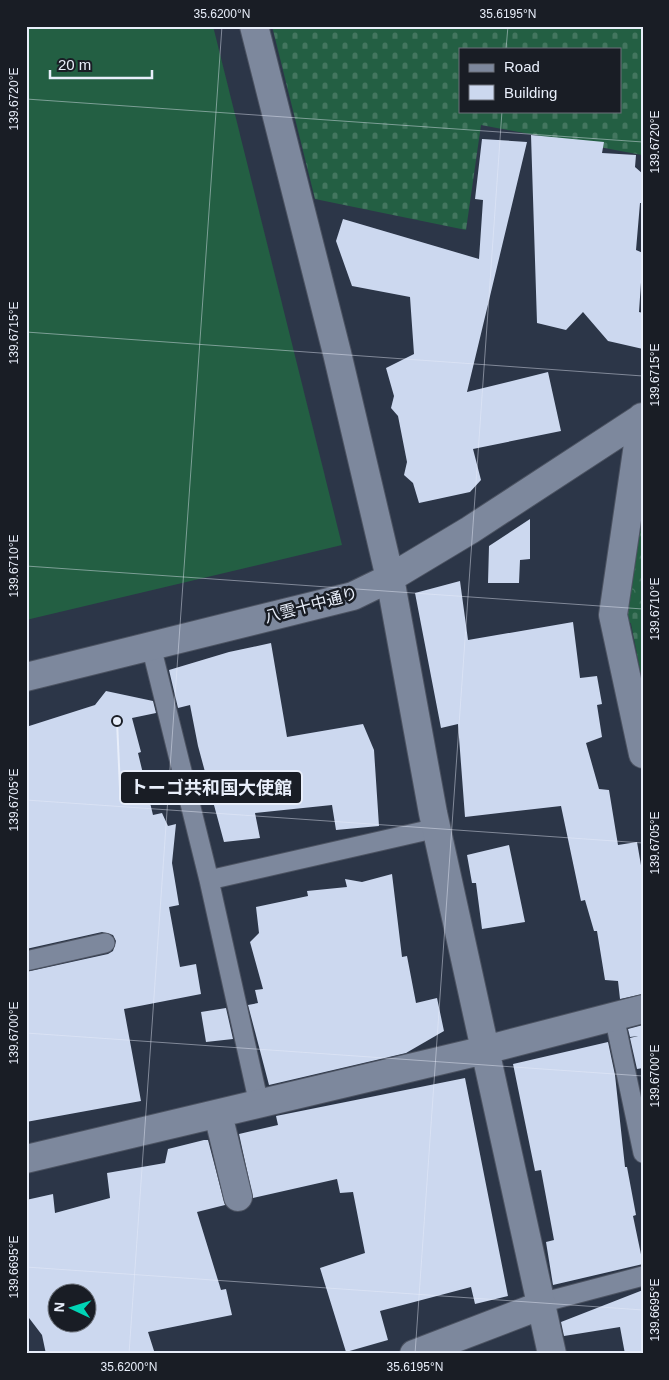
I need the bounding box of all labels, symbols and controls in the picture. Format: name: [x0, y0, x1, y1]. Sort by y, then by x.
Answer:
text: 35.6200°N: [194, 7, 250, 21]
text: 35.6195°N: [480, 7, 536, 21]
scale bar: [50, 48, 152, 80]
legend: [459, 48, 622, 112]
text: 20 m: [58, 56, 91, 73]
text: Road: [504, 58, 540, 75]
text: 139.6720°E: [7, 68, 21, 130]
text: Building: [504, 84, 557, 101]
text: 139.6720°E: [648, 111, 662, 173]
text: 139.6715°E: [7, 302, 21, 364]
text: 139.6715°E: [648, 344, 662, 406]
text: 139.6710°E: [7, 535, 21, 597]
text: 139.6710°E: [648, 578, 662, 640]
street label: 八雲十中通り: [262, 584, 360, 626]
text: 139.6705°E: [7, 769, 21, 831]
callout: トーゴ共和国大使館: [120, 771, 302, 804]
text: トーゴ共和国大使館: [130, 778, 292, 798]
text: 139.6705°E: [648, 812, 662, 874]
text: 139.6700°E: [7, 1002, 21, 1064]
text: 139.6700°E: [648, 1045, 662, 1107]
text: 139.6695°E: [7, 1236, 21, 1298]
text: 139.6695°E: [648, 1279, 662, 1341]
north arrow: [48, 1282, 98, 1332]
text: N: [51, 1301, 67, 1313]
text: 35.6200°N: [101, 1360, 157, 1374]
text: 35.6195°N: [387, 1360, 443, 1374]

